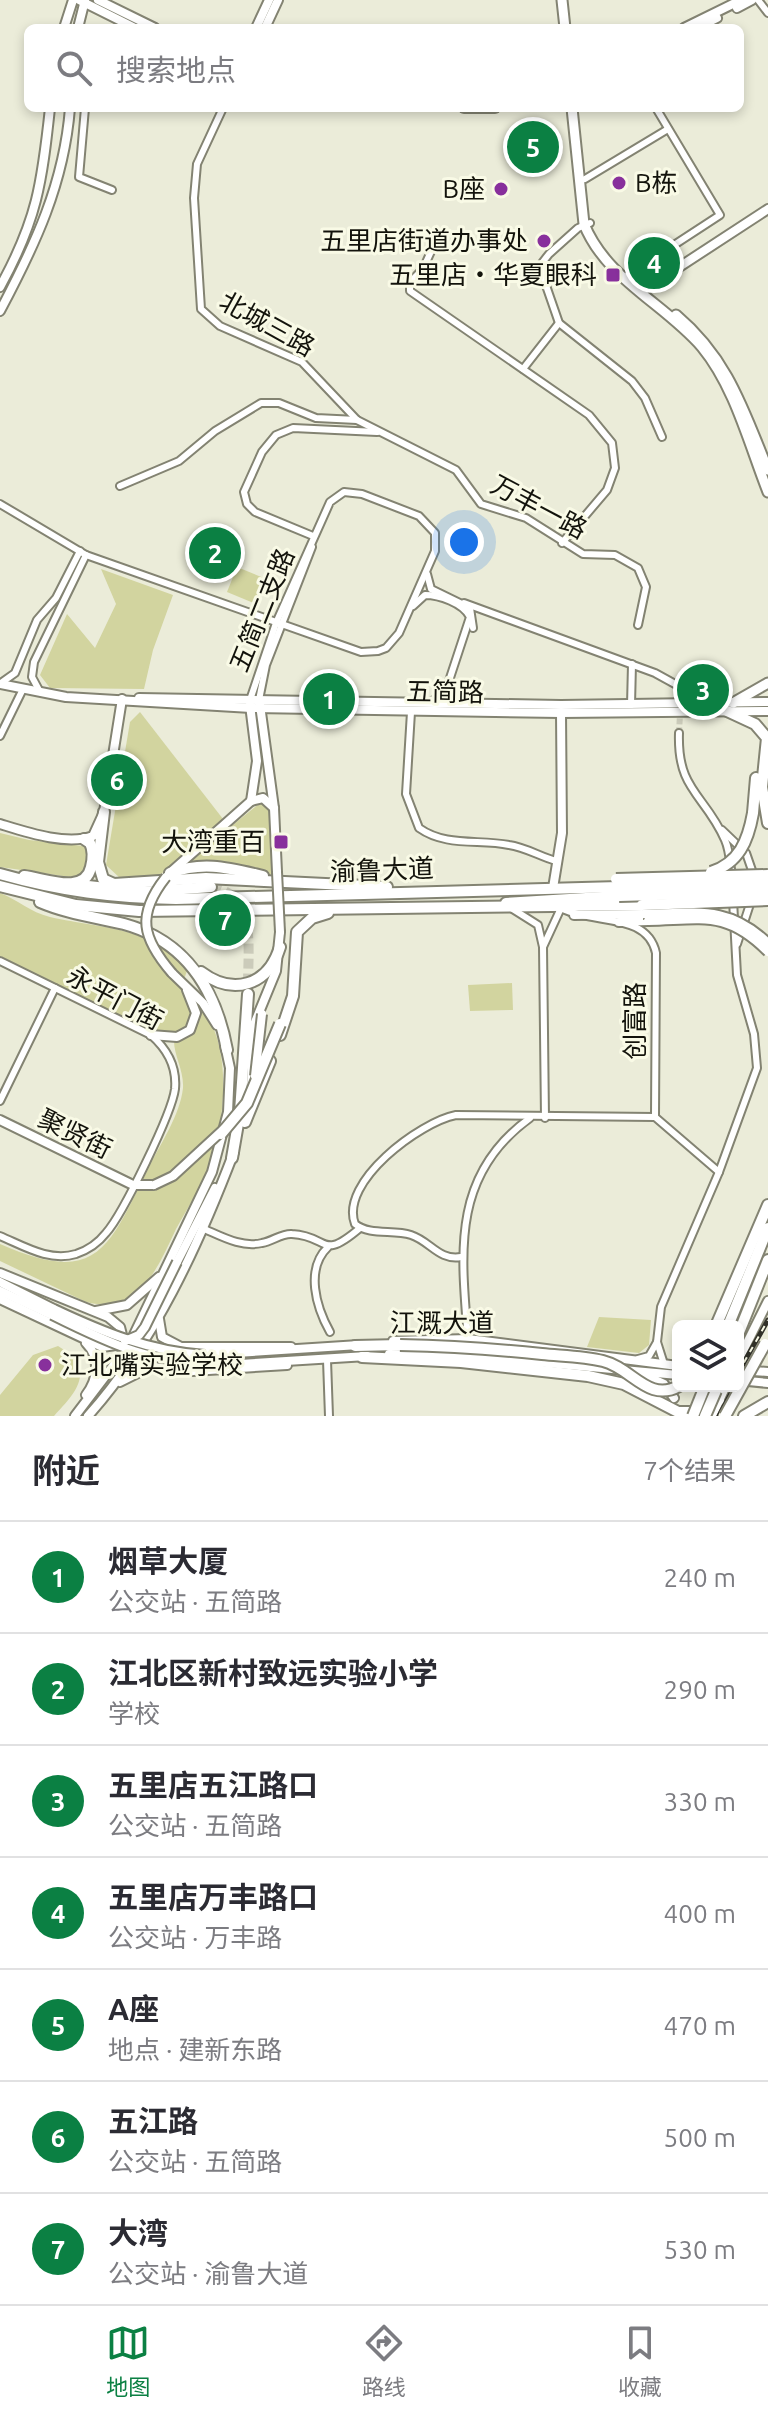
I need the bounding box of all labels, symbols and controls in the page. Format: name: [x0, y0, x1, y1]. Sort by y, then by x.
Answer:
search box: [24, 24, 744, 112]
icon: search: [52, 46, 96, 90]
text: 搜索地点: [116, 53, 236, 87]
pin: 5: [507, 117, 559, 177]
place label: B栋: [635, 168, 678, 197]
place label: B座: [442, 174, 485, 203]
marker: B栋: [610, 174, 628, 192]
marker: B座: [492, 180, 510, 198]
place label: 五里店街道办事处: [320, 226, 528, 255]
marker: 五里店街道办事处: [535, 232, 553, 250]
pin: 4: [628, 233, 680, 293]
place label: 五里店‧华夏眼科: [389, 260, 597, 289]
marker: 五里店‧华夏眼科: [604, 266, 622, 284]
street label: 北城三路: [215, 286, 320, 361]
street label: 万丰一路: [487, 469, 592, 544]
your location: [444, 522, 484, 562]
pin: 2: [189, 523, 241, 583]
street label: 五简二支路: [224, 544, 299, 676]
pin: 3: [677, 660, 729, 720]
pin: 1: [303, 669, 355, 729]
street label: 五简路: [406, 676, 484, 707]
pin: 6: [91, 750, 143, 810]
place label: 大湾重百: [161, 827, 265, 856]
marker: 大湾重百: [272, 833, 290, 851]
street label: 渝鲁大道: [330, 853, 434, 886]
pin: 7: [199, 890, 251, 950]
street label: 永平门街: [63, 960, 168, 1035]
street label: 创富路: [620, 982, 649, 1060]
street label: 聚贤街: [34, 1103, 117, 1164]
street label: 江溉大道: [390, 1308, 494, 1337]
map controls: [672, 1320, 744, 1392]
button: layers: [672, 1320, 744, 1392]
place label: 江北嘴实验学校: [61, 1350, 243, 1379]
marker: 江北嘴实验学校: [36, 1356, 54, 1374]
text: 附近: [32, 1451, 100, 1489]
text: 7个结果: [643, 1456, 736, 1485]
text: 烟草大厦: [108, 1544, 228, 1578]
text: 1: [51, 1563, 65, 1592]
text: 240 m: [664, 1563, 736, 1592]
text: 公交站 · 五简路: [108, 1587, 282, 1616]
text: 江北区新村致远实验小学: [108, 1656, 438, 1690]
text: 2: [51, 1675, 65, 1704]
text: 290 m: [664, 1675, 736, 1704]
text: 学校: [108, 1699, 160, 1728]
text: 五里店五江路口: [108, 1768, 318, 1802]
text: 3: [51, 1787, 65, 1816]
text: 330 m: [664, 1787, 736, 1816]
text: 公交站 · 五简路: [108, 1811, 282, 1840]
text: 五里店万丰路口: [108, 1880, 318, 1914]
text: 4: [51, 1899, 65, 1928]
text: 400 m: [664, 1899, 736, 1928]
text: 公交站 · 万丰路: [108, 1923, 282, 1952]
text: A座: [108, 1992, 159, 2026]
text: 5: [51, 2011, 65, 2040]
text: 470 m: [664, 2011, 736, 2040]
text: 地点 · 建新东路: [108, 2035, 282, 2064]
text: 五江路: [108, 2104, 198, 2138]
text: 6: [51, 2123, 65, 2152]
text: 500 m: [664, 2123, 736, 2152]
text: 公交站 · 五简路: [108, 2147, 282, 2176]
text: 大湾: [108, 2216, 168, 2250]
text: 7: [51, 2235, 65, 2264]
text: 530 m: [664, 2235, 736, 2264]
text: 公交站 · 渝鲁大道: [108, 2259, 308, 2288]
tab: 地图: [106, 2321, 150, 2401]
tab: 路线: [362, 2321, 406, 2401]
tab: 收藏: [618, 2321, 662, 2401]

